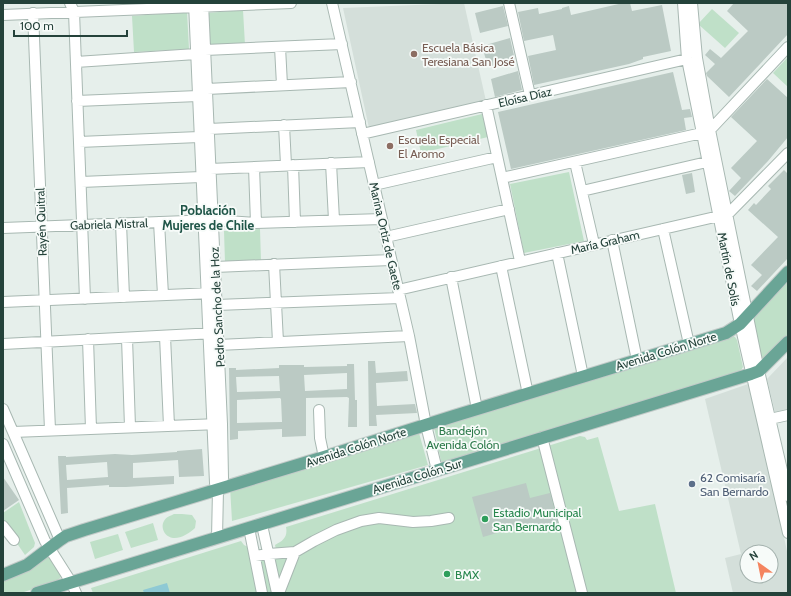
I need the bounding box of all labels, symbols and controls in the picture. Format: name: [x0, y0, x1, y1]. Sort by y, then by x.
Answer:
scale bar: [14, 12, 127, 38]
text: 100 m: [20, 18, 54, 33]
place label: Escuela Básica Teresiana San José: [422, 40, 515, 69]
marker: Escuela Básica Teresiana San José: [409, 49, 419, 59]
street label: Eloísa Díaz: [497, 83, 554, 110]
place label: Escuela Especial El Aromo: [398, 132, 480, 161]
marker: Escuela Especial El Aromo: [385, 141, 395, 151]
street label: Marina Ortiz de Gaete: [366, 181, 406, 291]
street label: Rayén Quitral: [32, 187, 50, 257]
district label: Población Mujeres de Chile: [162, 202, 254, 233]
street label: Gabriela Mistral: [70, 215, 148, 233]
street label: María Graham: [569, 227, 641, 257]
street label: Martín de Solís: [715, 231, 743, 307]
street label: Pedro Sancho de la Hoz: [206, 246, 228, 368]
street label: Avenida Colón Norte: [614, 329, 718, 373]
park label: Bandejón Avenida Colón: [426, 423, 500, 452]
street label: Avenida Colón Norte: [304, 424, 408, 470]
street label: Avenida Colón Sur: [370, 455, 464, 497]
place label: 62 Comisaría San Bernardo: [700, 470, 769, 499]
marker: 62 Comisaría San Bernardo: [687, 479, 697, 489]
place label: Estadio Municipal San Bernardo: [493, 505, 581, 534]
marker: Estadio Municipal San Bernardo: [480, 514, 490, 524]
north arrow: [739, 544, 779, 584]
text: N: [746, 548, 761, 564]
place label: BMX: [455, 567, 480, 582]
marker: BMX: [442, 569, 452, 579]

